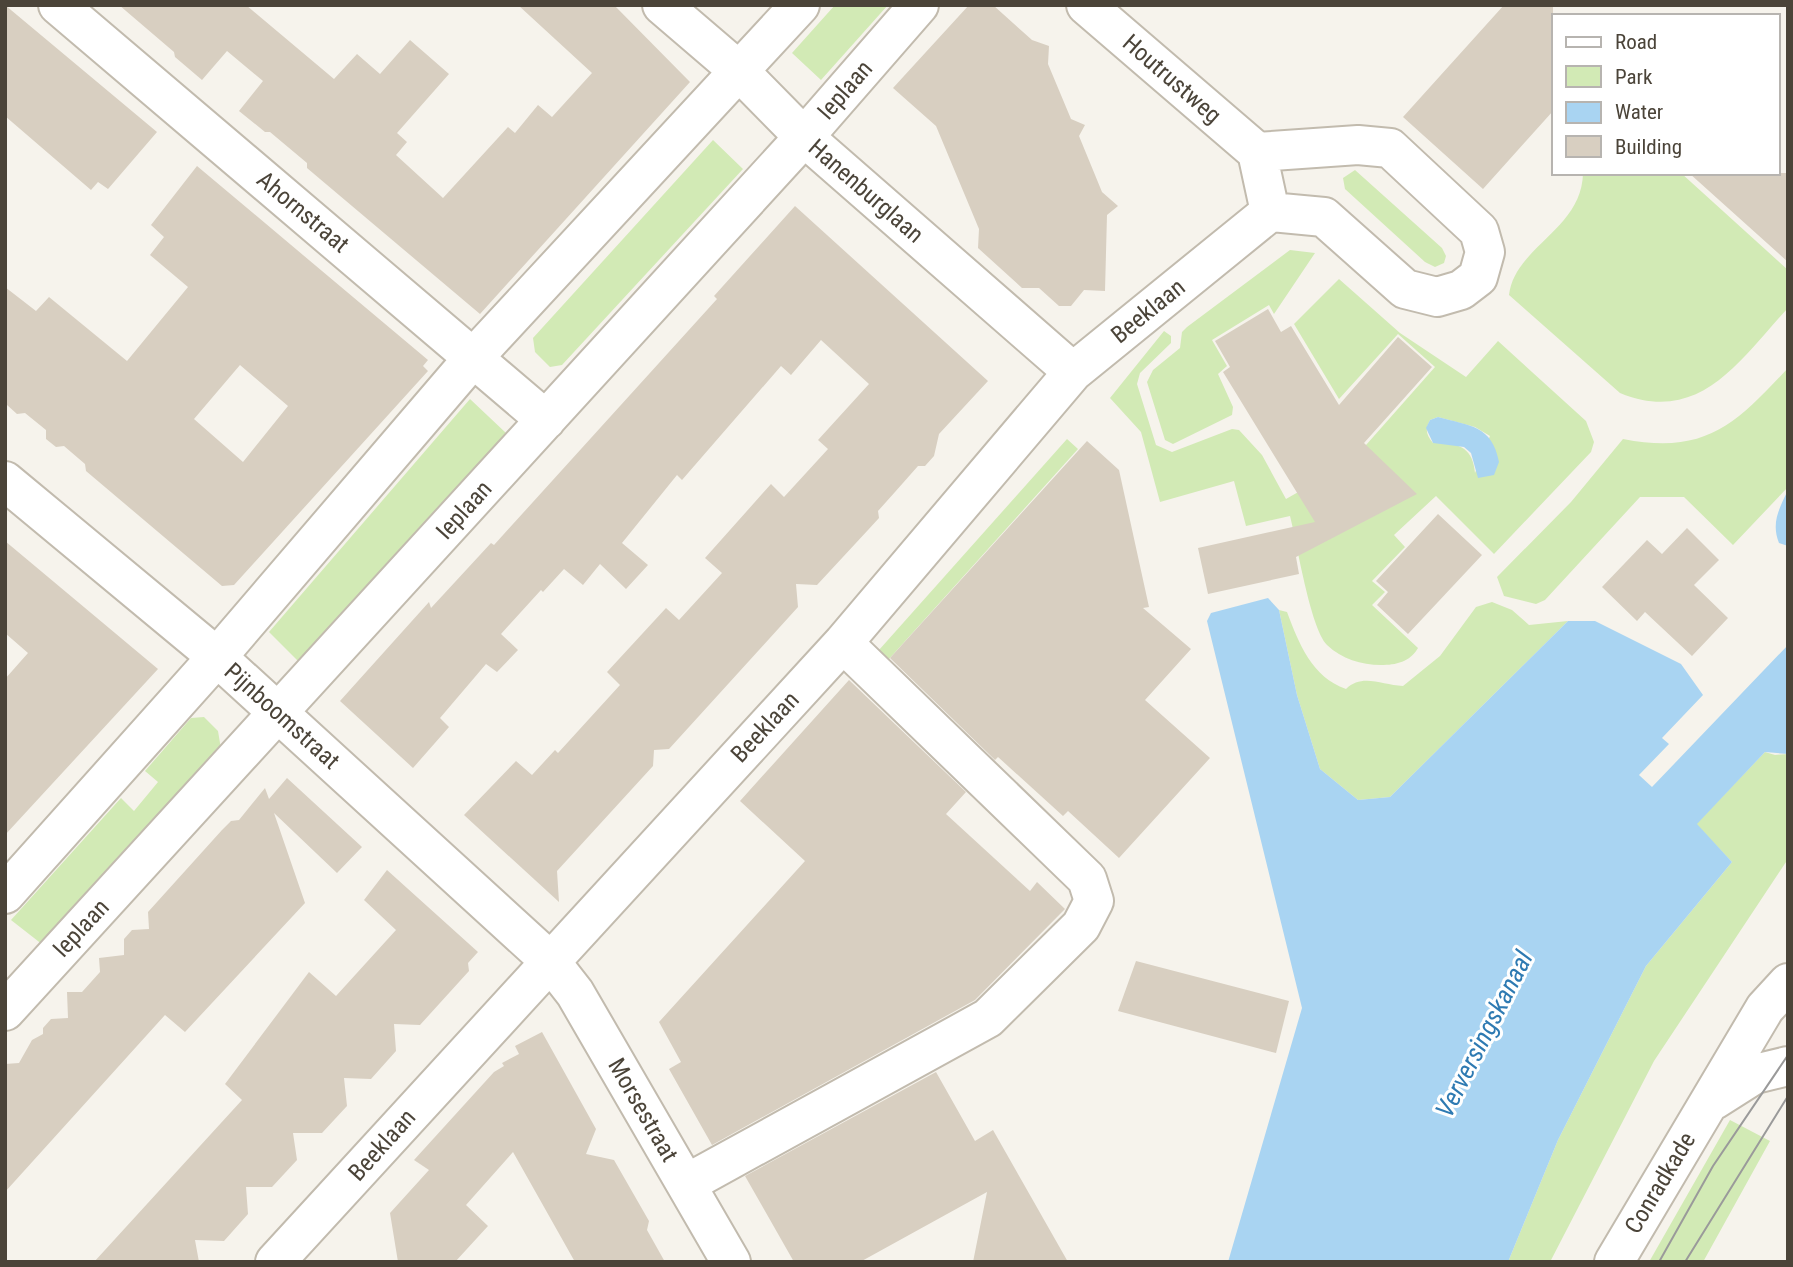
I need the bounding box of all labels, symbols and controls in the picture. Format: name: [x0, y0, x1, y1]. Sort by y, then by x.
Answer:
legend: [1552, 14, 1779, 175]
street label: Houtrustweg: [1117, 29, 1227, 129]
text: Road: [1615, 30, 1657, 54]
street label: Ieplaan: [812, 55, 878, 125]
text: Park: [1615, 65, 1653, 89]
text: Water: [1615, 100, 1663, 124]
street label: Hanenburglaan: [803, 133, 929, 249]
text: Building: [1615, 135, 1682, 159]
street label: Ahornstraat: [251, 165, 355, 259]
street label: Beeklaan: [1106, 273, 1190, 349]
street label: Ieplaan: [430, 475, 498, 545]
street label: Pijnboomstraat: [219, 657, 345, 775]
street label: Beeklaan: [725, 686, 805, 768]
street label: Ieplaan: [47, 893, 115, 963]
water label: Verversingskanaal: [1429, 945, 1539, 1122]
street label: Morsestraat: [602, 1053, 684, 1167]
street label: Beeklaan: [343, 1103, 421, 1187]
street label: Conradkade: [1619, 1127, 1701, 1239]

